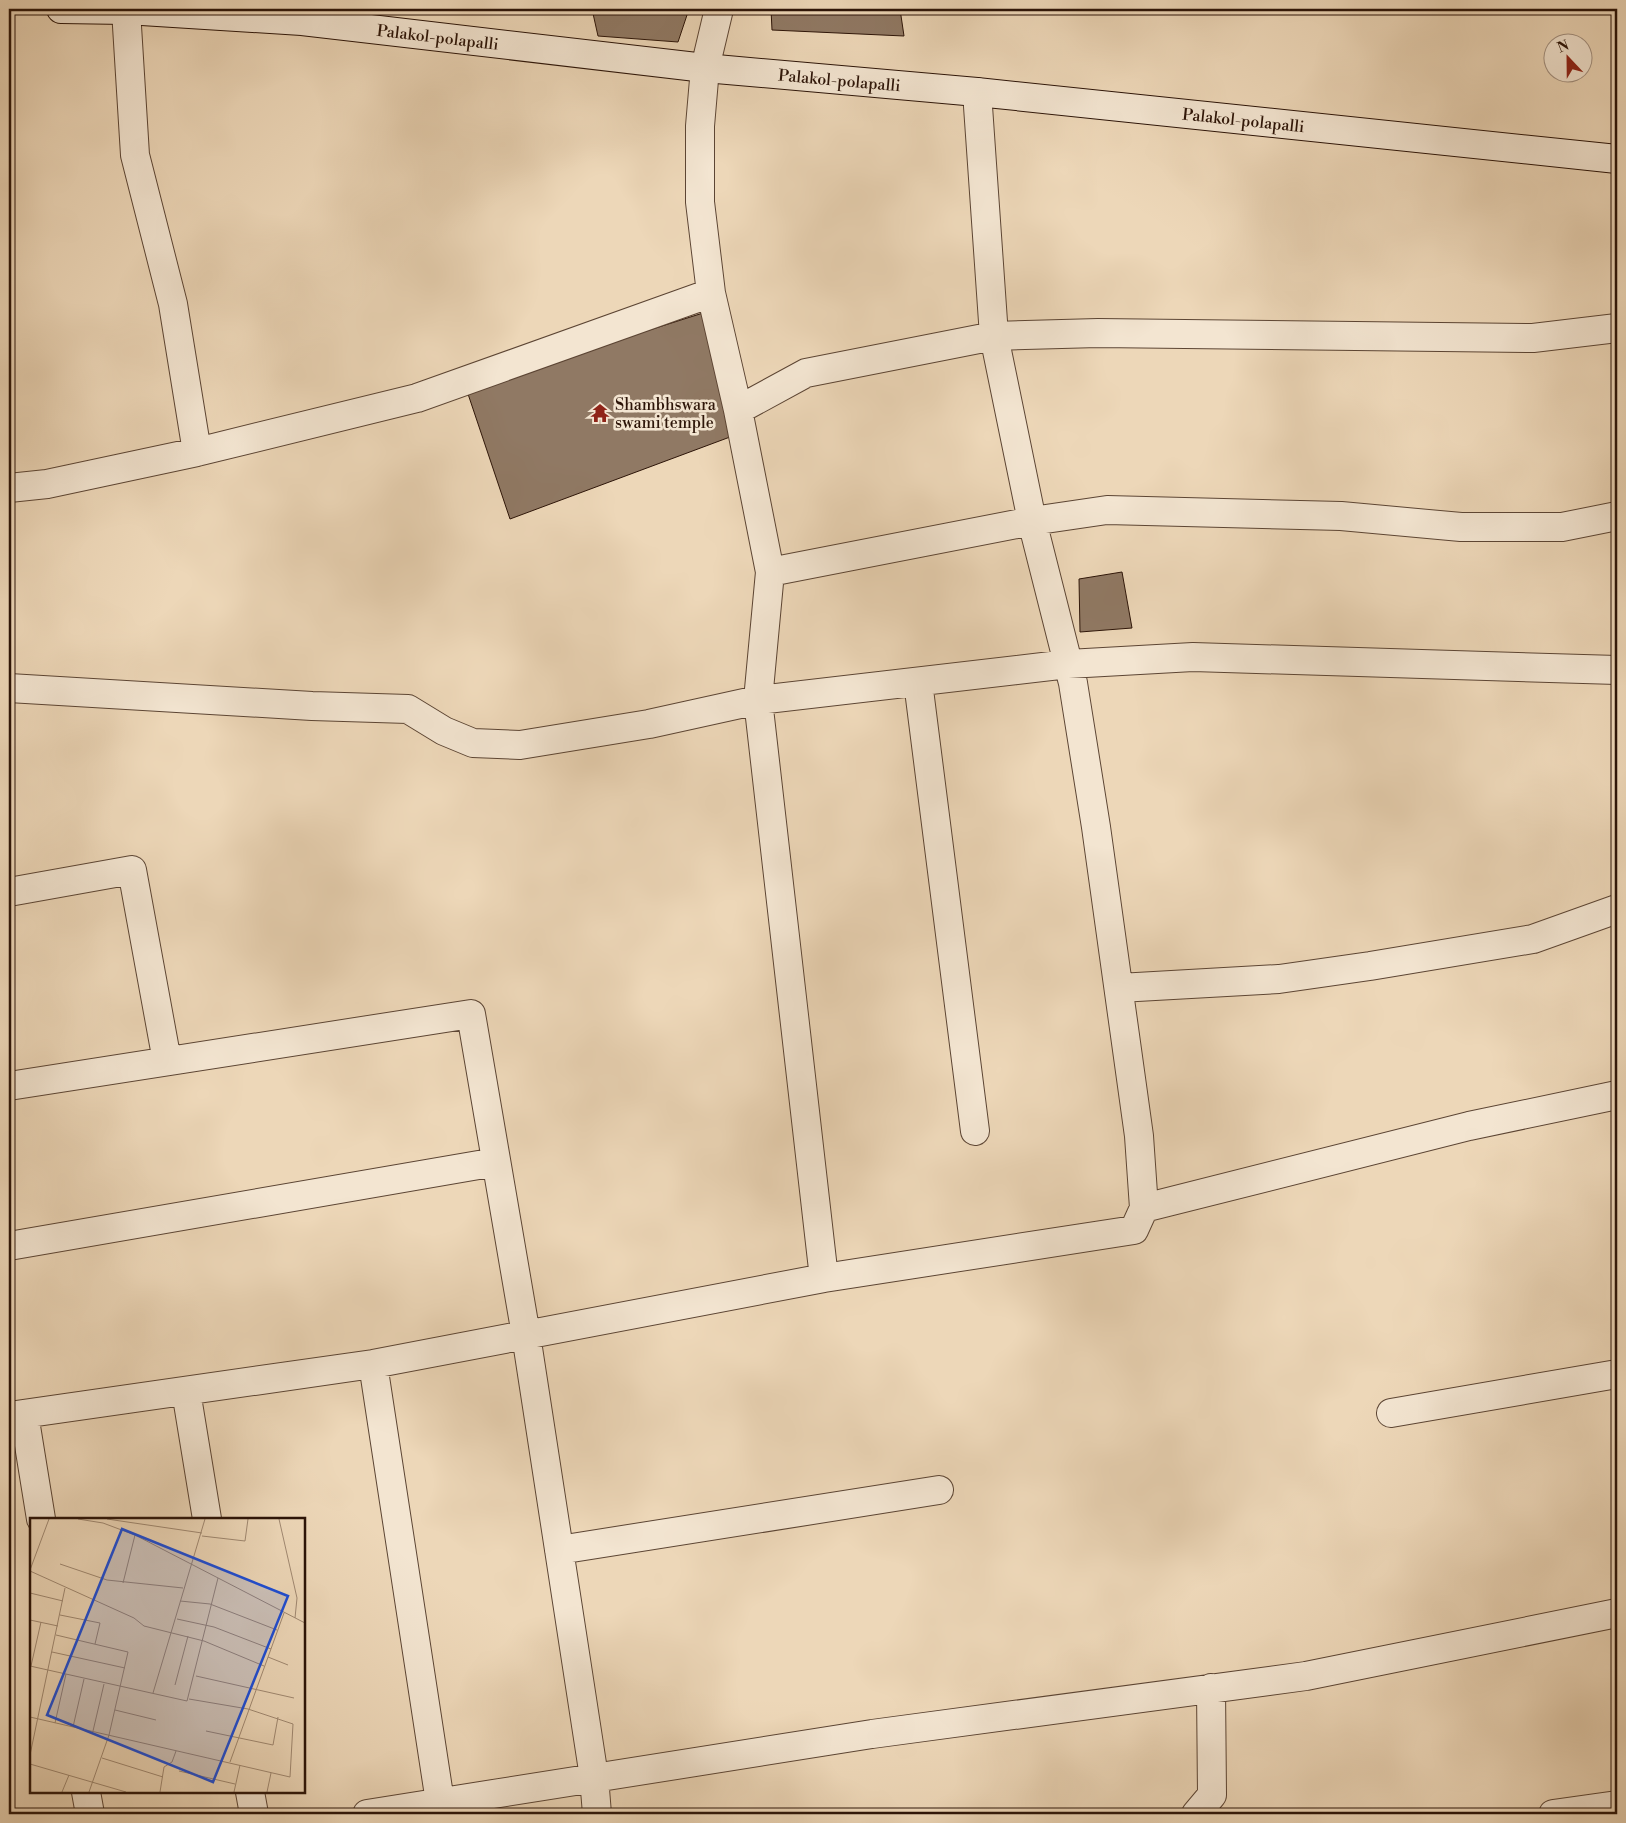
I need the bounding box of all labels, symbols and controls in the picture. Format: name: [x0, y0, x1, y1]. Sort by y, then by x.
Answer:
street label: Palakol-polapalli: [376, 21, 500, 55]
north arrow: [1544, 32, 1594, 82]
text: N: [1555, 36, 1572, 57]
street label: Palakol-polapalli: [777, 66, 901, 96]
street label: Palakol-polapalli: [1181, 105, 1305, 137]
place label: Shambhswara swami temple: [615, 395, 717, 433]
temple icon: Shambhswara swami temple: [589, 402, 611, 424]
inset map: [30, 1518, 305, 1793]

